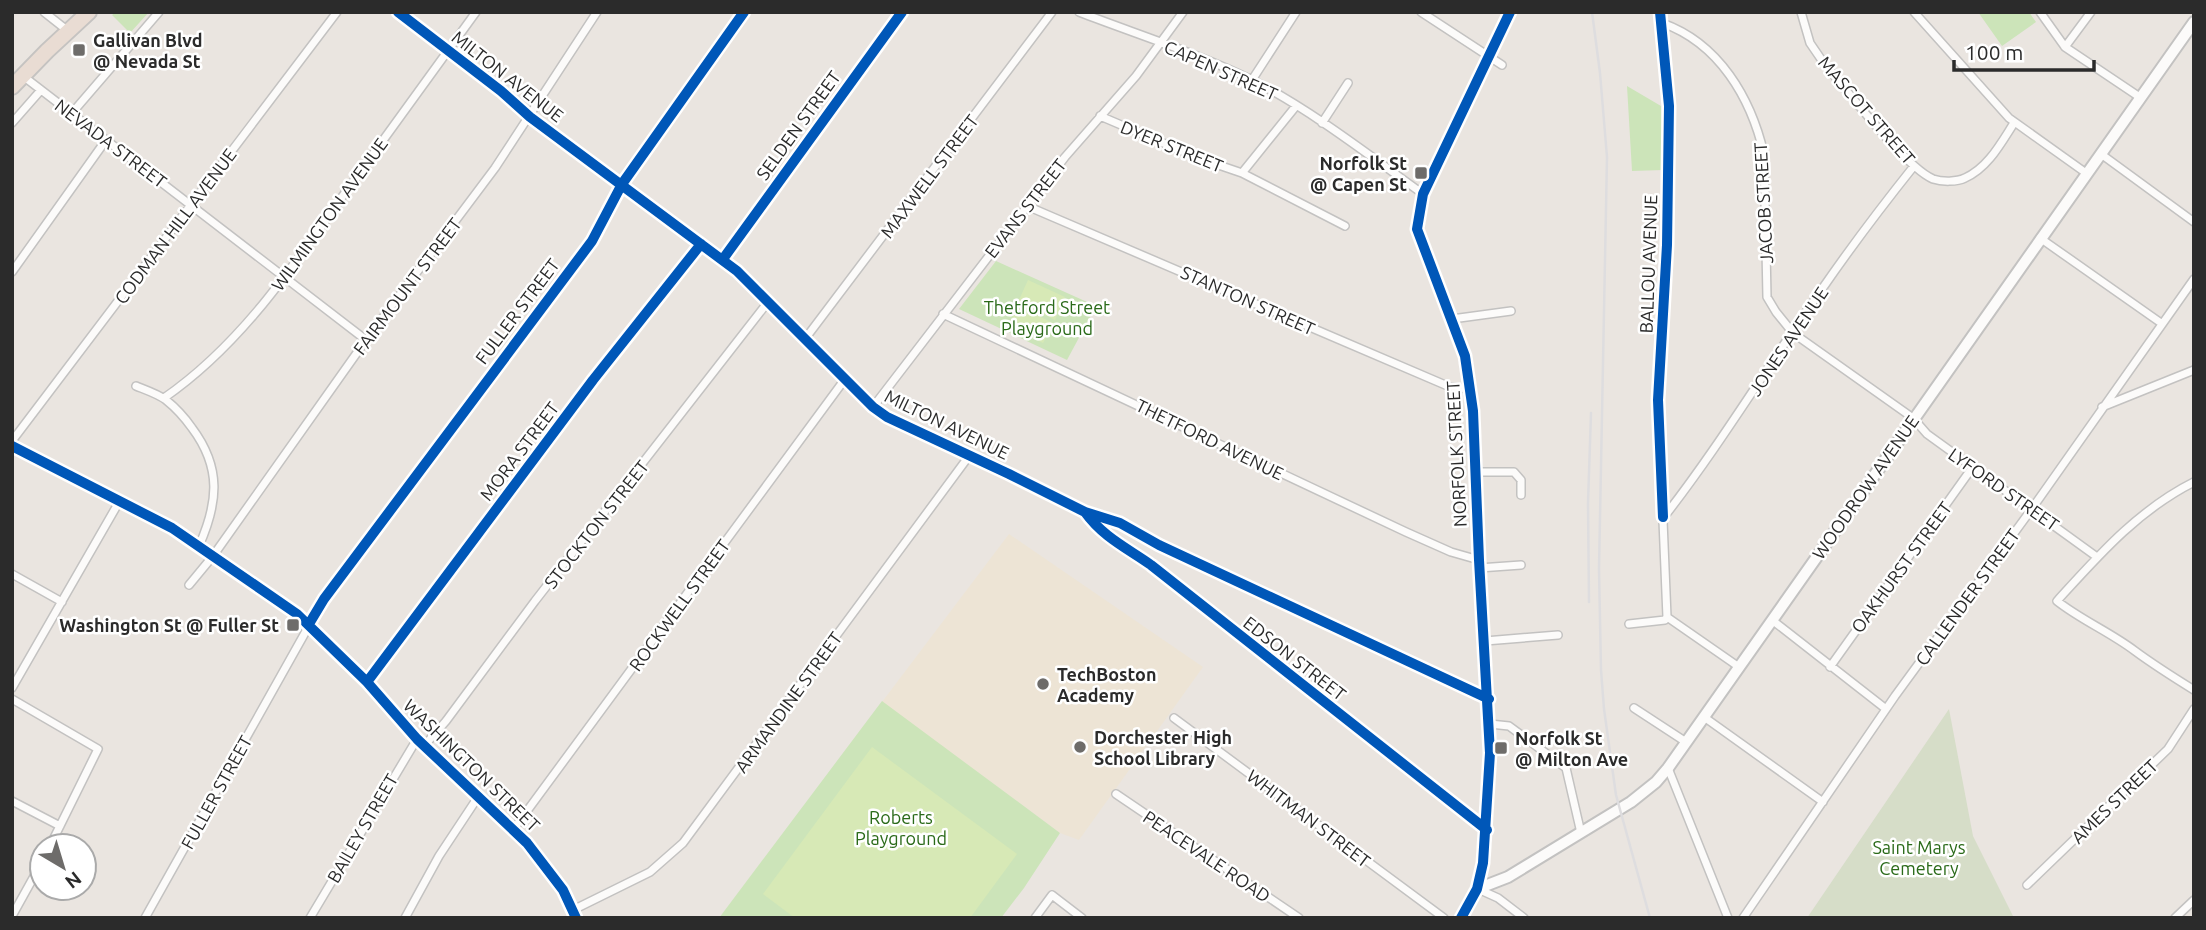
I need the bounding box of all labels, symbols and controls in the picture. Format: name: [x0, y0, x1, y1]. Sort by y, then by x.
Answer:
street label: MILTON AVENUE: [448, 26, 568, 126]
scale bar: [1954, 28, 2094, 72]
place label: Gallivan Blvd @ Nevada St: [93, 30, 202, 71]
street label: CAPEN STREET: [1161, 36, 1281, 104]
text: 100 m: [1965, 40, 2023, 64]
marker: Gallivan Blvd @ Nevada St: [71, 42, 87, 58]
street label: MASCOT STREET: [1815, 52, 1919, 168]
street label: SELDEN STREET: [752, 67, 844, 183]
street label: NEVADA STREET: [51, 95, 171, 191]
street label: MAXWELL STREET: [876, 110, 982, 242]
street label: DYER STREET: [1118, 116, 1226, 176]
street label: WILMINGTON AVENUE: [267, 134, 391, 294]
street label: JACOB STREET: [1750, 142, 1776, 264]
street label: CODMAN HILL AVENUE: [110, 145, 240, 307]
place label: Norfolk St @ Capen St: [1310, 153, 1407, 194]
street label: EVANS STREET: [980, 155, 1070, 261]
marker: Norfolk St @ Capen St: [1413, 165, 1429, 181]
street label: BALLOU AVENUE: [1636, 194, 1660, 334]
street label: FAIRMOUNT STREET: [349, 214, 465, 358]
street label: FULLER STREET: [471, 255, 563, 367]
street label: STANTON STREET: [1178, 261, 1318, 339]
street label: JONES AVENUE: [1744, 283, 1832, 399]
park label: Thetford Street Playground: [984, 297, 1110, 338]
street label: NORFOLK STREET: [1442, 380, 1470, 528]
street label: MILTON AVENUE: [882, 385, 1012, 463]
street label: THETFORD AVENUE: [1133, 395, 1287, 483]
street label: MORA STREET: [476, 398, 562, 504]
street label: WOODROW AVENUE: [1808, 411, 1922, 563]
street label: LYFORD STREET: [1945, 444, 2063, 534]
street label: STOCKTON STREET: [540, 456, 652, 592]
street label: OAKHURST STREET: [1847, 498, 1955, 636]
street label: CALLENDER STREET: [1911, 525, 2023, 669]
street label: ROCKWELL STREET: [625, 535, 733, 675]
street label: EDSON STREET: [1240, 612, 1350, 704]
place label: Washington St @ Fuller St: [59, 615, 279, 635]
marker: Washington St @ Fuller St: [285, 617, 301, 633]
street label: ARMANDINE STREET: [730, 628, 846, 776]
place label: TechBoston Academy: [1057, 664, 1156, 705]
marker: TechBoston Academy: [1035, 676, 1051, 692]
street label: WASHINGTON STREET: [400, 695, 544, 835]
place label: Dorchester High School Library: [1094, 727, 1232, 768]
place label: Norfolk St @ Milton Ave: [1515, 728, 1628, 769]
street label: FULLER STREET: [177, 732, 255, 852]
marker: Dorchester High School Library: [1072, 739, 1088, 755]
marker: Norfolk St @ Milton Ave: [1493, 740, 1509, 756]
street label: AMES STREET: [2067, 755, 2161, 847]
street label: WHITMAN STREET: [1244, 765, 1374, 871]
street label: BAILEY STREET: [323, 770, 401, 886]
street label: PEACEVALE ROAD: [1140, 806, 1274, 906]
park label: Roberts Playground: [855, 807, 947, 848]
north arrow: [28, 832, 98, 902]
park label: Saint Marys Cemetery: [1872, 837, 1966, 878]
text: N: [61, 867, 86, 893]

